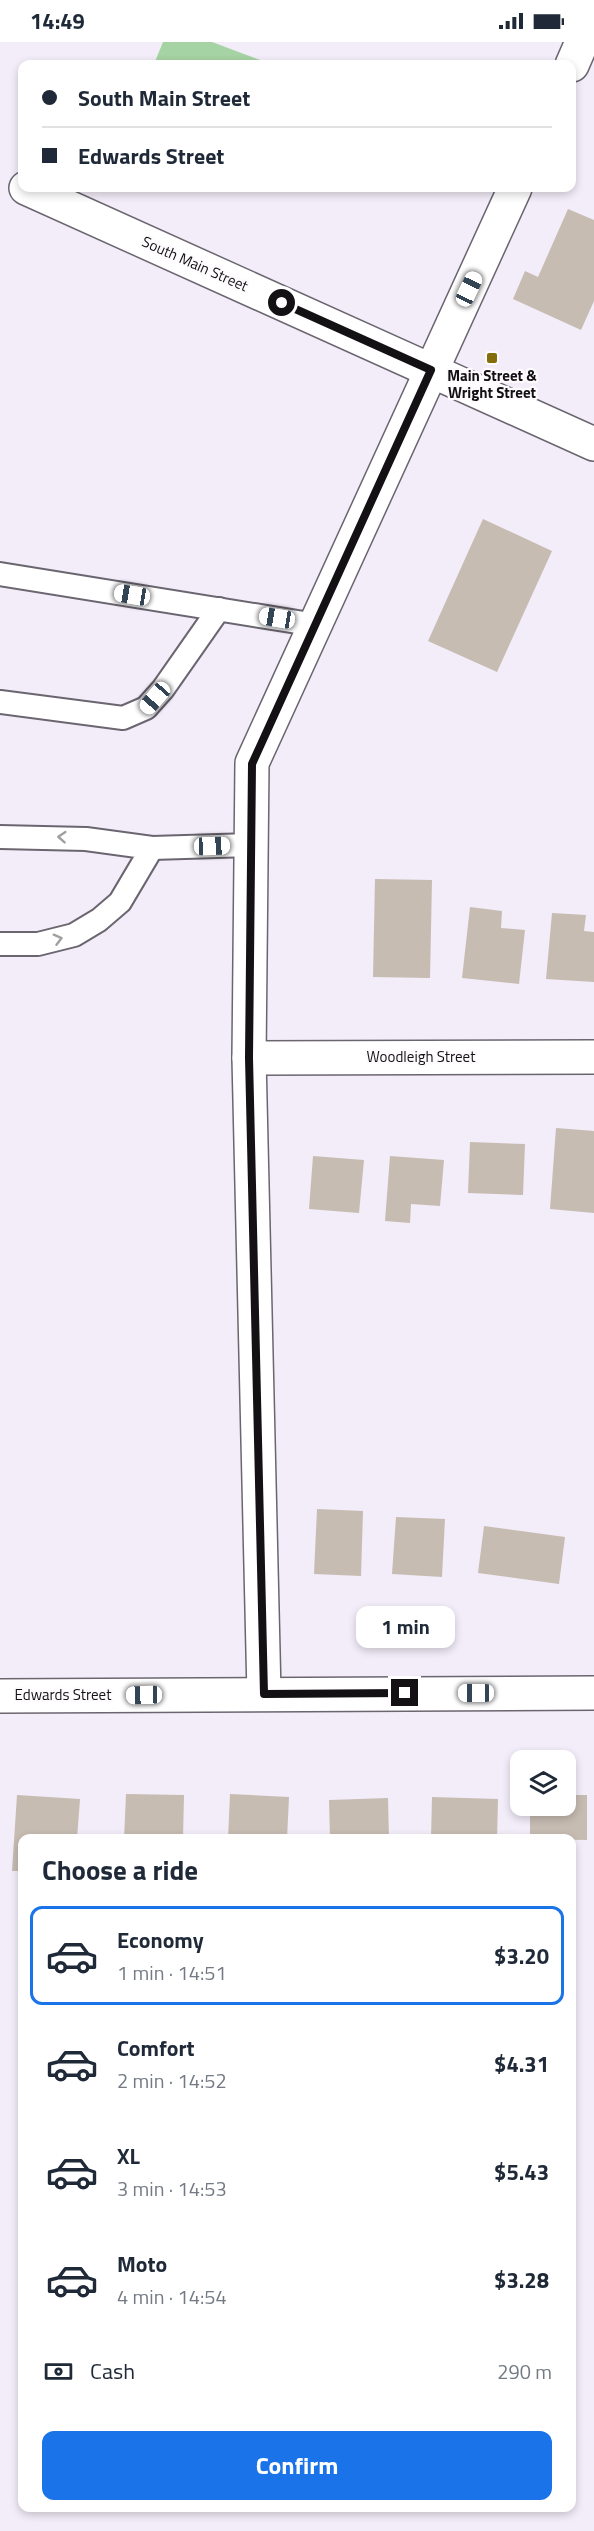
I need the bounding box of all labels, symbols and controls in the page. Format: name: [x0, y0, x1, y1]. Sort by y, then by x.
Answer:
text: 14:49: [30, 4, 85, 38]
text: South Main Street: [78, 81, 250, 115]
text: Edwards Street: [78, 139, 224, 173]
street label: South Main Street: [138, 230, 253, 298]
car: [453, 269, 485, 309]
route start: [268, 289, 295, 316]
marker: Main Street & Wright Street: [485, 351, 499, 365]
place label: Main Street & Wright Street: [447, 364, 537, 404]
car: [113, 583, 151, 607]
car: [258, 606, 296, 630]
car: [136, 679, 174, 717]
one-way arrow: [57, 831, 67, 844]
car: [194, 836, 230, 856]
one-way arrow: [52, 934, 63, 946]
street label: Woodleigh Street: [367, 1045, 476, 1068]
callout: 1 min: [356, 1606, 454, 1648]
text: 1 min: [381, 1611, 430, 1642]
route end: [391, 1679, 418, 1706]
street label: Edwards Street: [15, 1683, 112, 1706]
car: [458, 1684, 494, 1702]
car: [126, 1686, 162, 1704]
map controls: [510, 1750, 576, 1816]
button: layers: [510, 1750, 576, 1816]
text: Choose a ride: [42, 1849, 198, 1890]
text: Economy: [117, 1923, 204, 1957]
icon: car: [45, 1929, 99, 1983]
text: $3.20: [494, 1939, 549, 1973]
text: 1 min · 14:51: [117, 1957, 227, 1988]
text: Comfort: [117, 2031, 195, 2065]
icon: car: [45, 2037, 99, 2091]
text: $4.31: [494, 2047, 549, 2081]
text: 2 min · 14:52: [117, 2065, 227, 2096]
text: XL: [117, 2139, 140, 2173]
icon: car: [45, 2145, 99, 2199]
text: $5.43: [494, 2155, 549, 2189]
text: 3 min · 14:53: [117, 2173, 227, 2204]
text: Moto: [117, 2247, 167, 2281]
icon: car: [45, 2253, 99, 2307]
text: $3.28: [494, 2263, 549, 2297]
text: 4 min · 14:54: [117, 2281, 227, 2312]
text: Cash: [90, 2354, 135, 2388]
icon: cash: [42, 2355, 75, 2388]
text: 290 m: [497, 2356, 552, 2387]
button: Confirm: [42, 2431, 552, 2500]

